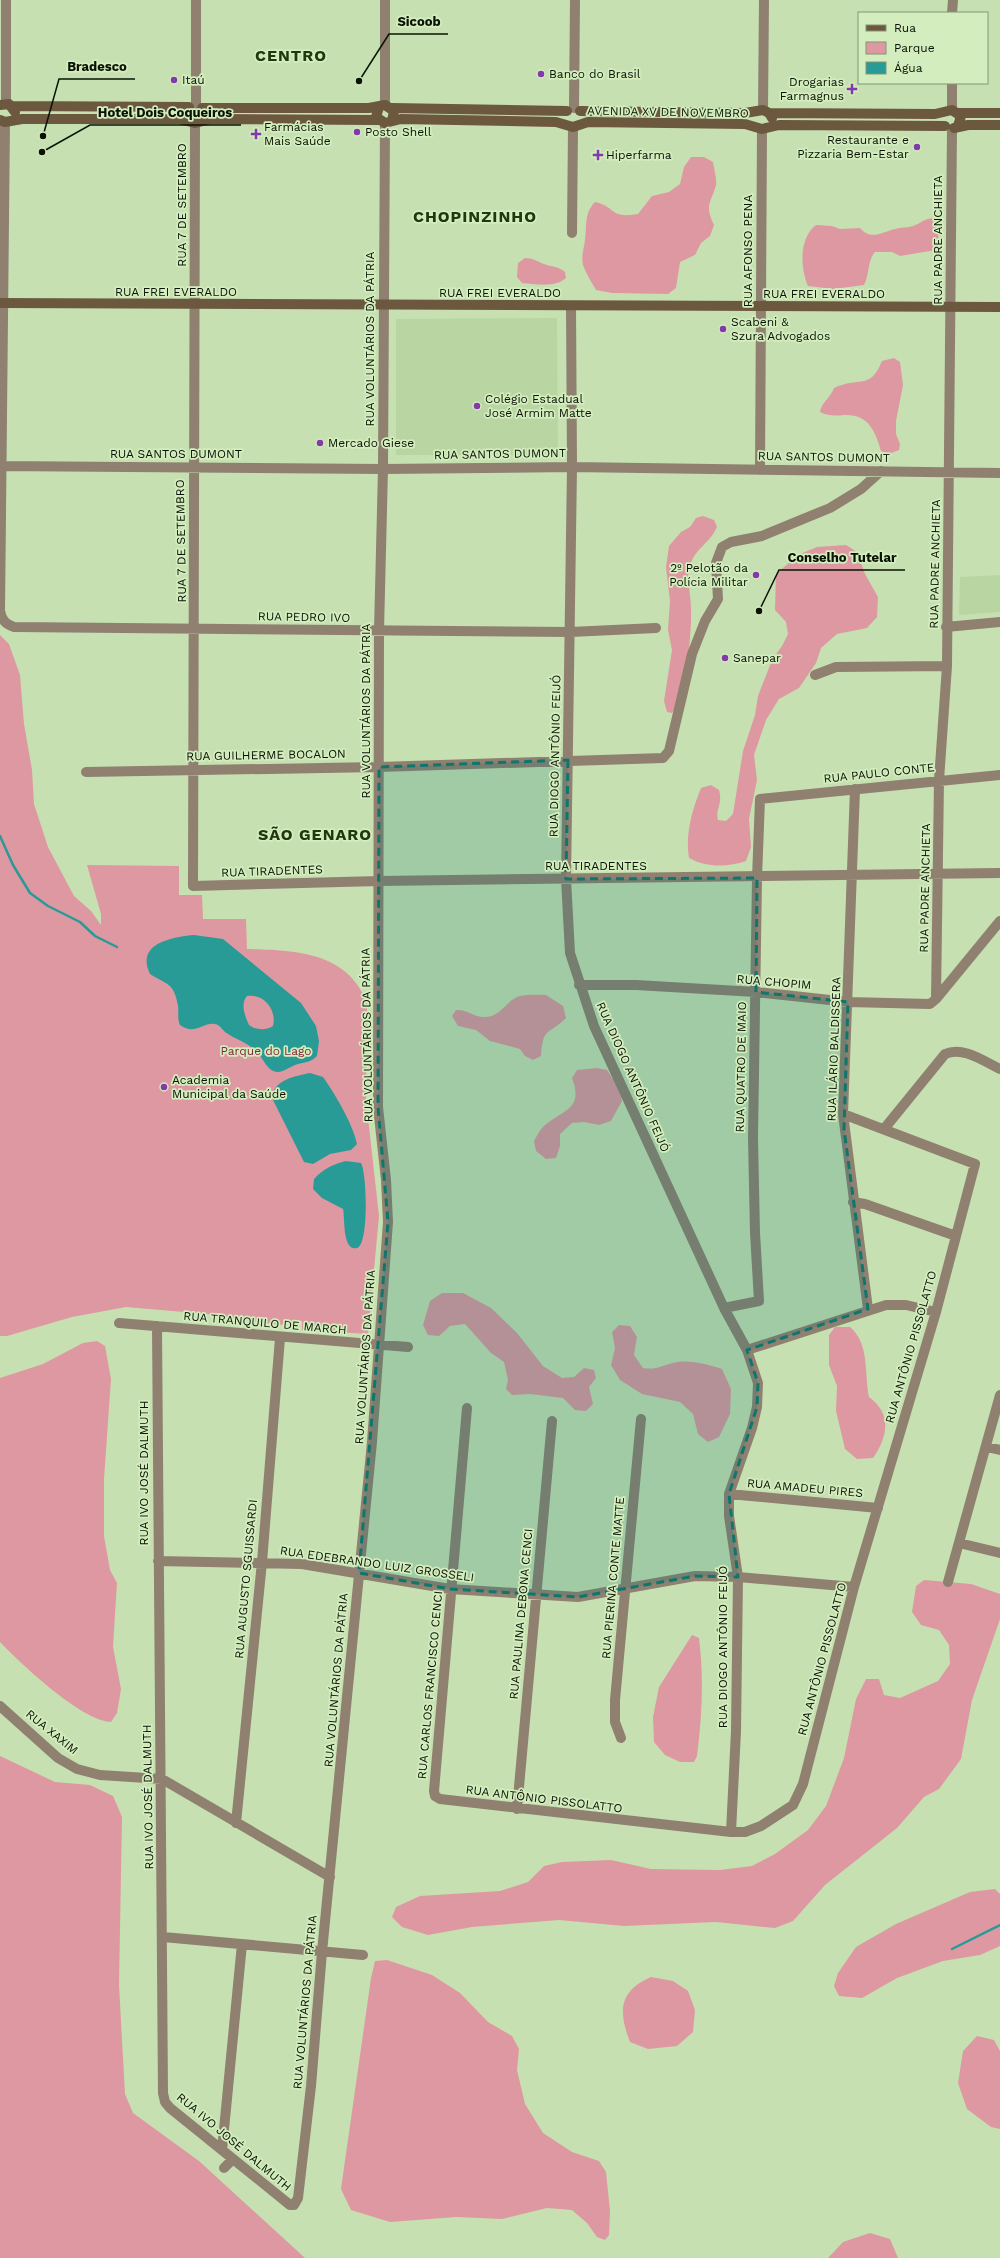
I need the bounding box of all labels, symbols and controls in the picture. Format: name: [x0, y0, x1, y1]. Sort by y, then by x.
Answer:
callout: Sicoob: [389, 9, 448, 34]
legend: [858, 12, 988, 84]
text: Sicoob: [397, 14, 441, 29]
text: Rua: [894, 21, 916, 35]
text: Parque: [894, 41, 935, 55]
district label: CENTRO: [255, 46, 327, 65]
callout: Bradesco: [59, 54, 135, 79]
text: Bradesco: [67, 59, 127, 74]
text: Água: [894, 61, 923, 75]
place label: Banco do Brasil: [549, 67, 641, 81]
marker: Banco do Brasil: [536, 69, 546, 79]
place label: Itaú: [182, 73, 205, 87]
marker: Itaú: [169, 75, 179, 85]
place label: Drogarias Farmagnus: [780, 75, 844, 103]
marker: Drogarias Farmagnus: [847, 84, 857, 94]
callout: Hotel Dois Coqueiros: [90, 100, 241, 125]
street label: AVENIDA XV DE NOVEMBRO: [587, 104, 749, 120]
text: Hotel Dois Coqueiros: [98, 105, 232, 120]
place label: Farmácias Mais Saúde: [264, 120, 331, 148]
place label: Posto Shell: [365, 125, 432, 139]
marker: Posto Shell: [352, 127, 362, 137]
marker: Farmácias Mais Saúde: [251, 129, 261, 139]
place label: Restaurante e Pizzaria Bem-Estar: [797, 133, 909, 161]
marker: Restaurante e Pizzaria Bem-Estar: [912, 142, 922, 152]
street label: RUA 7 DE SETEMBRO: [175, 143, 189, 267]
place label: Hiperfarma: [606, 148, 672, 162]
marker: Hiperfarma: [593, 150, 603, 160]
street label: RUA PADRE ANCHIETA: [931, 175, 945, 305]
street label: RUA AFONSO PENA: [741, 195, 755, 307]
district label: CHOPINZINHO: [413, 207, 537, 226]
street label: RUA VOLUNTÁRIOS DA PÁTRIA: [363, 252, 377, 426]
street label: RUA FREI EVERALDO: [115, 285, 237, 299]
street label: RUA FREI EVERALDO: [439, 286, 561, 300]
street label: RUA FREI EVERALDO: [763, 287, 885, 301]
place label: Scabeni & Szura Advogados: [731, 315, 830, 343]
marker: Scabeni & Szura Advogados: [718, 324, 728, 334]
place label: Colégio Estadual José Armim Matte: [485, 392, 592, 420]
marker: Colégio Estadual José Armim Matte: [472, 401, 482, 411]
place label: Mercado Giese: [328, 436, 414, 450]
marker: Mercado Giese: [315, 438, 325, 448]
street label: RUA SANTOS DUMONT: [434, 446, 566, 462]
street label: RUA SANTOS DUMONT: [110, 447, 242, 461]
street label: RUA SANTOS DUMONT: [758, 449, 890, 465]
street label: RUA 7 DE SETEMBRO: [173, 479, 189, 603]
street label: RUA PADRE ANCHIETA: [927, 499, 943, 629]
callout: Conselho Tutelar: [779, 545, 905, 570]
text: Conselho Tutelar: [787, 550, 897, 565]
place label: 2º Pelotão da Polícia Militar: [669, 561, 748, 589]
marker: 2º Pelotão da Polícia Militar: [751, 570, 761, 580]
street label: RUA PEDRO IVO: [258, 609, 350, 625]
street label: RUA VOLUNTÁRIOS DA PÁTRIA: [359, 624, 373, 798]
place label: Sanepar: [733, 651, 781, 665]
marker: Sanepar: [720, 653, 730, 663]
street label: RUA DIOGO ANTÔNIO FEIJÓ: [547, 675, 563, 837]
street label: RUA GUILHERME BOCALON: [186, 747, 346, 763]
street label: RUA PAULO CONTE: [823, 760, 936, 786]
street label: RUA PADRE ANCHIETA: [917, 823, 933, 953]
district label: SÃO GENARO: [258, 825, 372, 844]
street label: RUA TIRADENTES: [545, 859, 647, 873]
street label: RUA TIRADENTES: [221, 862, 323, 880]
street label: RUA VOLUNTÁRIOS DA PÁTRIA: [358, 947, 376, 1122]
street label: RUA CHOPIM: [736, 972, 812, 992]
street label: RUA ILÁRIO BALDISSERA: [824, 976, 844, 1122]
street label: RUA DIOGO ANTÔNIO FEIJÓ: [594, 1000, 672, 1154]
street label: RUA QUATRO DE MAIO: [733, 1001, 749, 1133]
park label: Parque do Lago: [220, 1044, 312, 1058]
place label: Academia Municipal da Saúde: [172, 1073, 286, 1101]
marker: Academia Municipal da Saúde: [159, 1082, 169, 1092]
street label: RUA VOLUNTÁRIOS DA PÁTRIA: [352, 1269, 378, 1445]
street label: RUA ANTÔNIO PISSOLATTO: [883, 1269, 939, 1425]
street label: RUA TRANQUILO DE MARCH: [183, 1309, 347, 1337]
street label: RUA IVO JOSÉ DALMUTH: [137, 1400, 151, 1546]
street label: RUA AMADEU PIRES: [746, 1476, 864, 1500]
street label: RUA PIERINA CONTE MATTE: [599, 1496, 627, 1659]
street label: RUA AUGUSTO SGUISSARDI: [232, 1499, 260, 1659]
street label: RUA PAULINA DEBONA CENCI: [507, 1528, 535, 1700]
street label: RUA EDEBRANDO LUIZ GROSSELI: [279, 1543, 475, 1585]
street label: RUA DIOGO ANTÔNIO FEIJÓ: [716, 1566, 730, 1728]
street label: RUA ANTÔNIO PISSOLATTO: [795, 1581, 849, 1737]
street label: RUA CARLOS FRANCISCO CENCI: [415, 1590, 445, 1780]
street label: RUA VOLUNTÁRIOS DA PÁTRIA: [321, 1592, 351, 1768]
street label: RUA XAXIM: [23, 1707, 81, 1757]
street label: RUA IVO JOSÉ DALMUTH: [140, 1724, 156, 1870]
street label: RUA ANTÔNIO PISSOLATTO: [465, 1782, 623, 1816]
street label: RUA VOLUNTÁRIOS DA PÁTRIA: [290, 1914, 320, 2090]
street label: RUA IVO JOSÉ DALMUTH: [174, 2090, 294, 2194]

